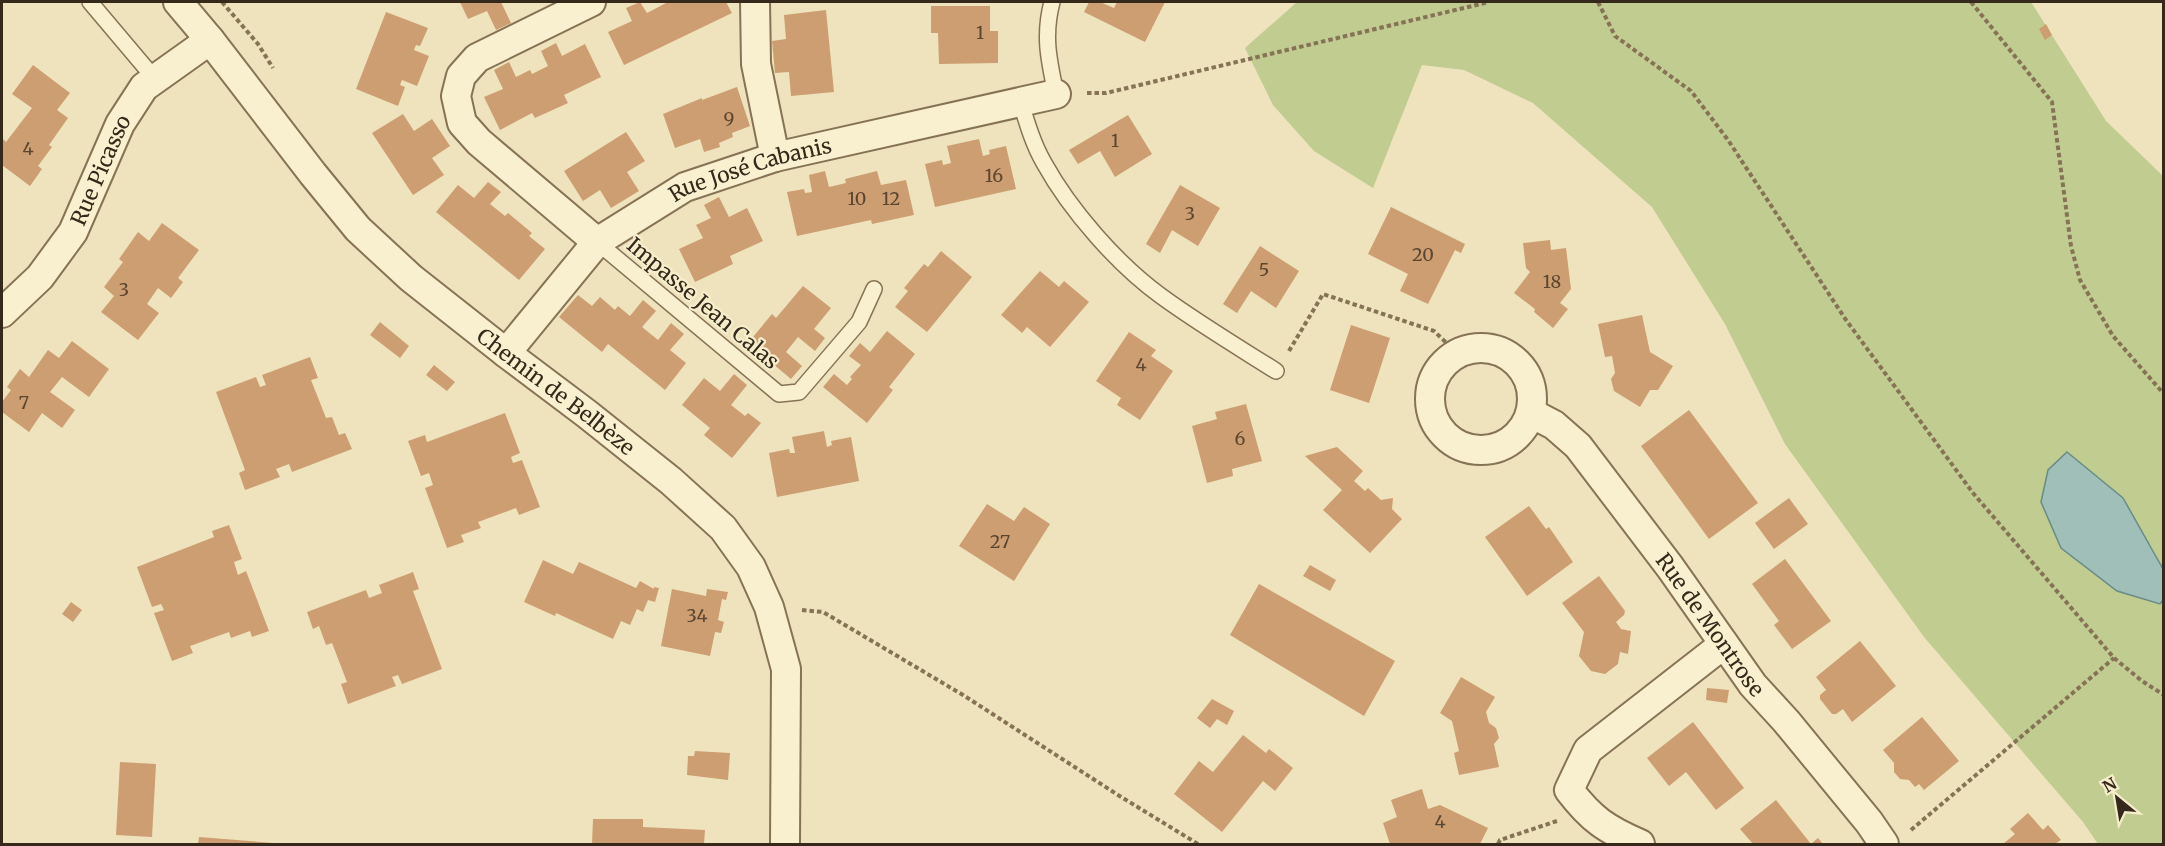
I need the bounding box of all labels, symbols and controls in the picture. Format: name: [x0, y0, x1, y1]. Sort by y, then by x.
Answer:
house number: 1: [976, 21, 984, 44]
house number: 9: [724, 107, 734, 130]
street label: Rue Picasso: [64, 109, 136, 229]
house number: 1: [1111, 129, 1119, 152]
street label: Rue José Cabanis: [663, 131, 834, 207]
house number: 4: [22, 137, 34, 160]
house number: 16: [985, 164, 1003, 187]
house number: 10: [848, 187, 866, 210]
house number: 12: [882, 187, 900, 210]
house number: 3: [1185, 202, 1195, 225]
street label: Impasse Jean Calas: [621, 231, 785, 375]
house number: 20: [1412, 243, 1434, 266]
house number: 5: [1259, 258, 1269, 281]
house number: 18: [1543, 270, 1561, 293]
house number: 3: [119, 278, 129, 301]
street label: Chemin de Belbèze: [472, 322, 641, 461]
house number: 4: [1135, 353, 1147, 376]
house number: 7: [19, 391, 29, 414]
house number: 6: [1235, 427, 1246, 450]
house number: 27: [990, 530, 1010, 553]
street label: Rue de Montrose: [1650, 547, 1770, 702]
house number: 34: [686, 604, 708, 627]
north arrow: [2087, 768, 2147, 828]
text: N: [2099, 773, 2120, 797]
house number: 4: [1434, 810, 1446, 833]

